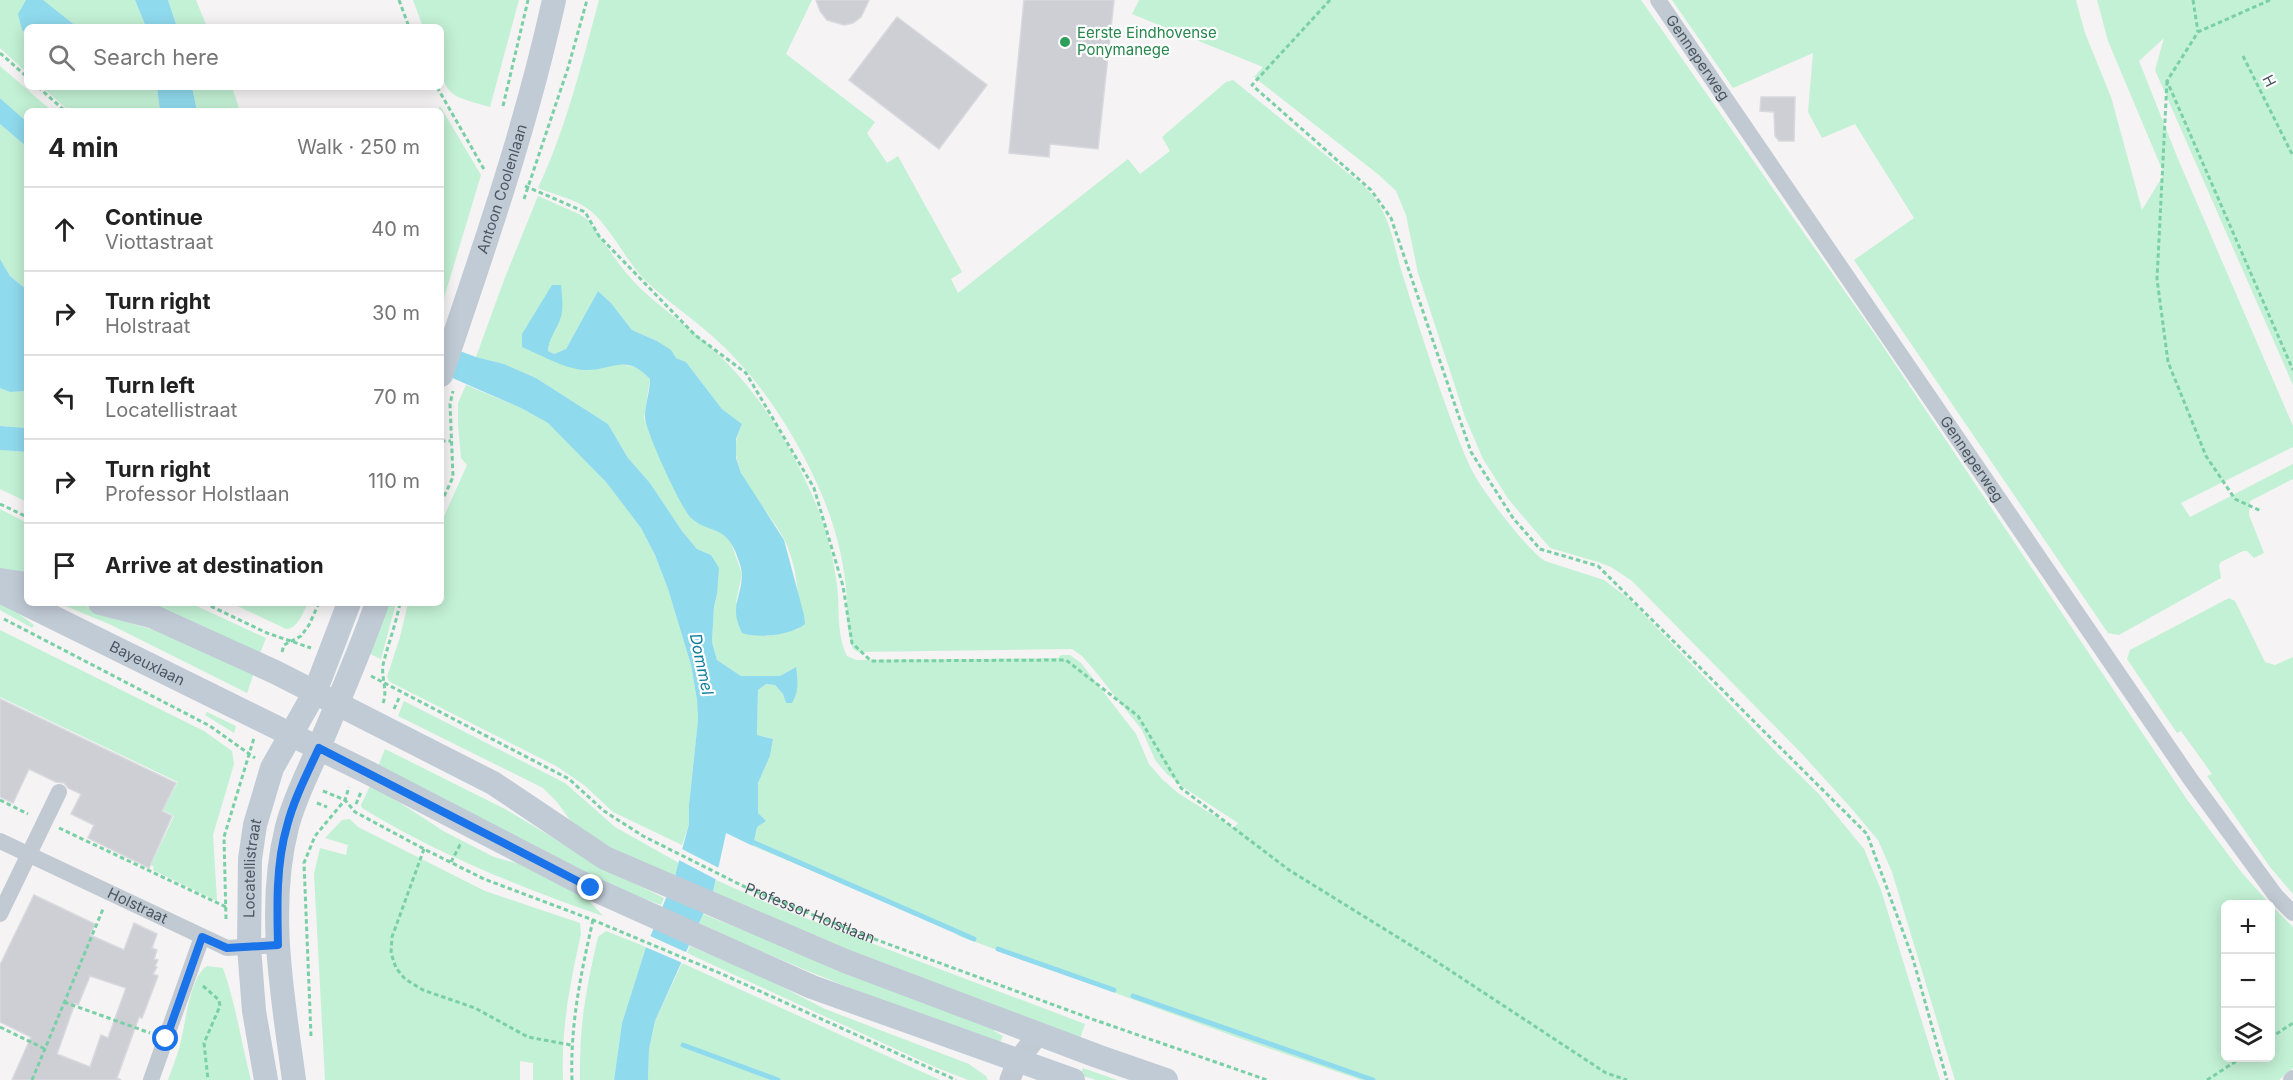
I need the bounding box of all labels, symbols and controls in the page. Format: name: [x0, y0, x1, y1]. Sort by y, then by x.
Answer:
street label: Genneperweg: [1662, 11, 1734, 104]
place label: Eerste Eindhovense Ponymanege: [1077, 23, 1217, 59]
search box: [24, 24, 444, 90]
marker: Eerste Eindhovense Ponymanege: [1058, 35, 1072, 49]
icon: search: [45, 41, 78, 74]
text: Search here: [93, 44, 219, 70]
street label: H: [2258, 71, 2280, 90]
street label: Antoon Coolenlaan: [473, 122, 531, 256]
text: 4 min: [48, 132, 119, 163]
text: Walk · 250 m: [297, 135, 420, 159]
text: Continue: [105, 204, 203, 230]
icon: ahead: [48, 213, 81, 246]
text: 40 m: [371, 217, 420, 241]
text: Viottastraat: [105, 230, 213, 254]
text: Turn right: [105, 288, 211, 314]
icon: right: [48, 297, 81, 330]
text: 30 m: [372, 301, 420, 325]
text: Holstraat: [105, 314, 190, 338]
text: Turn left: [105, 372, 195, 398]
icon: left: [48, 381, 81, 414]
text: 70 m: [373, 385, 420, 409]
text: Locatellistraat: [105, 398, 237, 422]
street label: Genneperweg: [1936, 412, 2008, 505]
text: Turn right: [105, 456, 211, 482]
icon: right: [48, 465, 81, 498]
text: 110 m: [368, 469, 420, 493]
text: Professor Holstlaan: [105, 482, 290, 506]
icon: arrive: [48, 549, 81, 582]
text: Arrive at destination: [105, 552, 324, 578]
water label: Dommel: [686, 631, 718, 697]
street label: Bayeuxlaan: [107, 637, 188, 690]
street label: Locatellistraat: [239, 816, 265, 918]
route end: [577, 874, 603, 900]
street label: Professor Holstlaan: [742, 878, 878, 947]
street label: Holstraat: [105, 883, 171, 928]
map controls: [2221, 900, 2275, 1062]
button: +: [2221, 900, 2275, 954]
button: −: [2221, 954, 2275, 1008]
button: layers: [2221, 1008, 2275, 1062]
route start: [152, 1025, 178, 1051]

